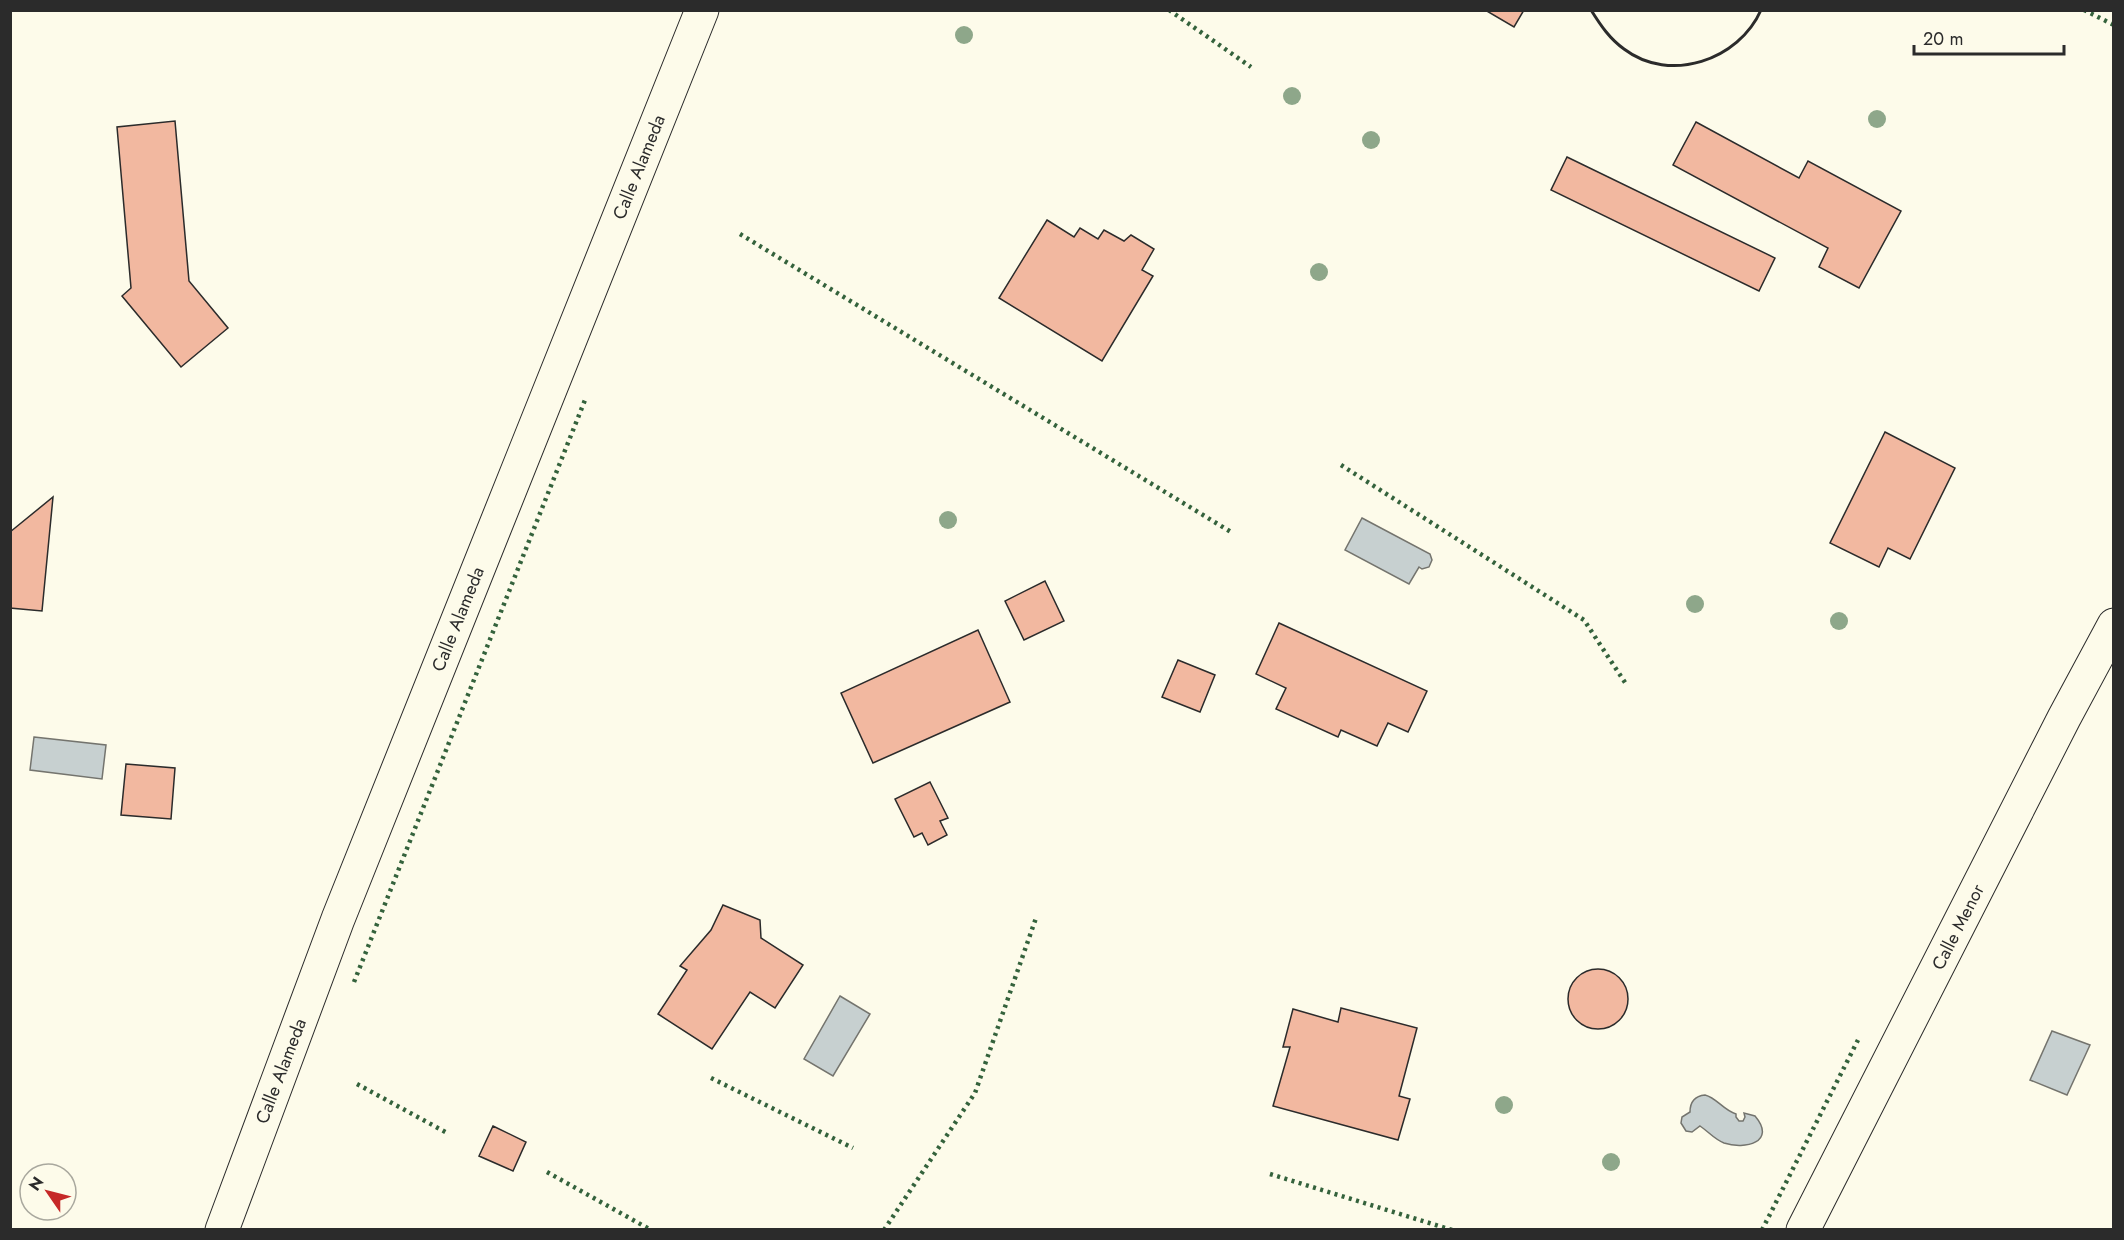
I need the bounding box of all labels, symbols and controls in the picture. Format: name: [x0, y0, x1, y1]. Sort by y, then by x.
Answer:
scale bar: [1914, 18, 2064, 56]
text: 20 m: [1923, 26, 1963, 52]
street label: Calle Alameda: [606, 111, 672, 223]
street label: Calle Alameda: [425, 563, 491, 675]
street label: Calle Menor: [1925, 879, 1991, 974]
street label: Calle Alameda: [249, 1015, 313, 1127]
north arrow: [18, 1162, 78, 1222]
text: N: [23, 1172, 49, 1195]

